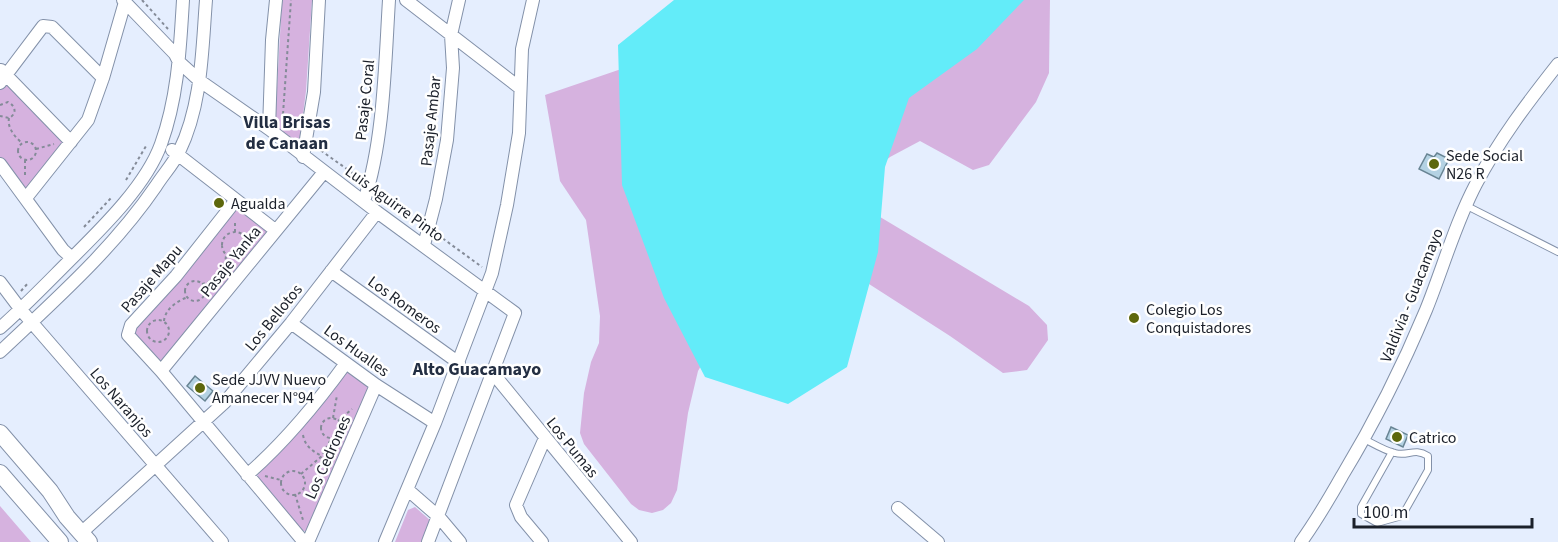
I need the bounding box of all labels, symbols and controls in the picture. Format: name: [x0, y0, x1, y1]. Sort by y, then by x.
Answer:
street label: Pasaje Coral: [350, 58, 380, 142]
street label: Pasaje Ambar: [415, 75, 447, 167]
district label: Villa Brisas de Canaan: [243, 110, 330, 156]
place label: Sede Social N26 R: [1446, 145, 1523, 185]
marker: Sede Social N26 R: [1427, 157, 1441, 171]
street label: Luis Aguirre Pinto: [341, 160, 448, 247]
place label: Agualda: [231, 193, 286, 215]
marker: Agualda: [212, 196, 226, 210]
street label: Pasaje Yanka: [195, 221, 266, 302]
street label: Valdivia - Guacamayo: [1375, 225, 1449, 366]
street label: Pasaje Mapu: [116, 240, 187, 317]
street label: Los Romeros: [363, 271, 446, 339]
street label: Los Bellotos: [240, 279, 308, 356]
place label: Colegio Los Conquistadores: [1146, 299, 1251, 339]
marker: Colegio Los Conquistadores: [1127, 311, 1141, 325]
street label: Los Hualles: [319, 320, 394, 382]
district label: Alto Guacamayo: [412, 357, 541, 382]
street label: Los Naranjos: [85, 363, 158, 442]
place label: Sede JJVV Nuevo Amanecer N°94: [212, 369, 326, 409]
marker: Sede JJVV Nuevo Amanecer N°94: [193, 381, 207, 395]
street label: Los Cedrones: [300, 412, 356, 503]
street label: Los Pumas: [541, 413, 604, 483]
place label: Catrico: [1409, 427, 1457, 449]
marker: Catrico: [1390, 430, 1404, 444]
scale bar: [1354, 491, 1532, 529]
text: 100 m: [1363, 500, 1408, 525]

